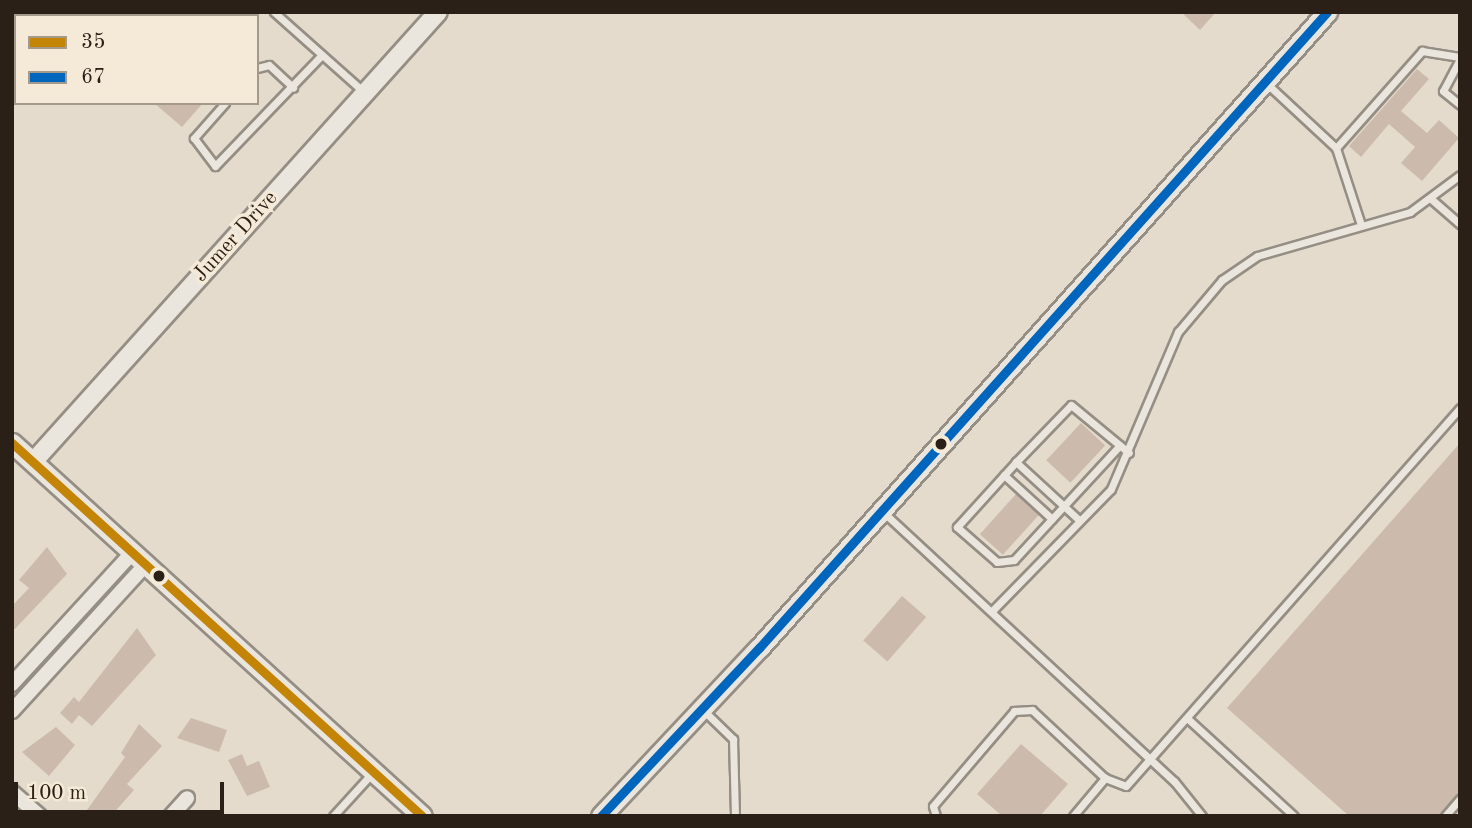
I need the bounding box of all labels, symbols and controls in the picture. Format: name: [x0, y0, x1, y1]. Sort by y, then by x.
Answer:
legend: [14, 14, 259, 105]
text: 35: [81, 32, 105, 53]
text: 67: [81, 67, 105, 88]
street label: Jumer Drive: [189, 186, 283, 288]
unlabelled marker: [934, 437, 948, 451]
unlabelled marker: [152, 569, 166, 583]
scale bar: [18, 768, 228, 812]
text: 100 m: [27, 783, 86, 804]

